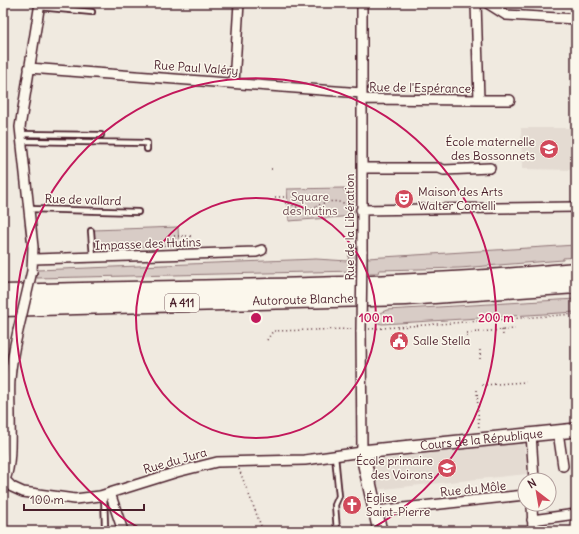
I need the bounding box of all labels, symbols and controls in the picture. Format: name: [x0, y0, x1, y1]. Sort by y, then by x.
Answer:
street label: Rue Paul Valéry: [153, 57, 239, 78]
street label: Rue de l'Espérance: [369, 79, 471, 96]
place label: École maternelle des Bossonnets: [445, 134, 535, 163]
school or university icon: École maternelle des Bossonnets: [538, 138, 560, 160]
street label: Rue de la Libération: [342, 174, 357, 280]
place label: Maison des Arts Walter Comelli: [418, 184, 503, 213]
theatre icon: Maison des Arts Walter Comelli: [393, 188, 415, 210]
park label: Square des hutins: [283, 189, 337, 218]
street label: Rue de vallard: [44, 191, 122, 208]
street label: Impasse des Hutins: [95, 234, 201, 253]
street label: Autoroute Blanche: [252, 290, 354, 308]
road number: A 411: [165, 294, 199, 312]
text: 100 m: [359, 310, 393, 325]
text: 200 m: [478, 310, 514, 325]
centre of rings: [249, 311, 263, 325]
public building icon: Salle Stella: [388, 330, 410, 352]
place label: Salle Stella: [413, 333, 470, 348]
street label: Cours de la République: [419, 425, 543, 453]
street label: Rue du Jura: [141, 444, 209, 477]
place label: École primaire des Voirons: [356, 453, 433, 482]
school or university icon: École primaire des Voirons: [436, 457, 458, 479]
north arrow: [517, 472, 557, 512]
text: N: [525, 475, 539, 491]
street label: Rue du Môle: [439, 478, 507, 499]
scale bar: [24, 486, 144, 512]
place label: Église Saint-Pierre: [366, 490, 430, 519]
text: 100 m: [30, 492, 64, 507]
church icon: Église Saint-Pierre: [341, 494, 363, 516]

